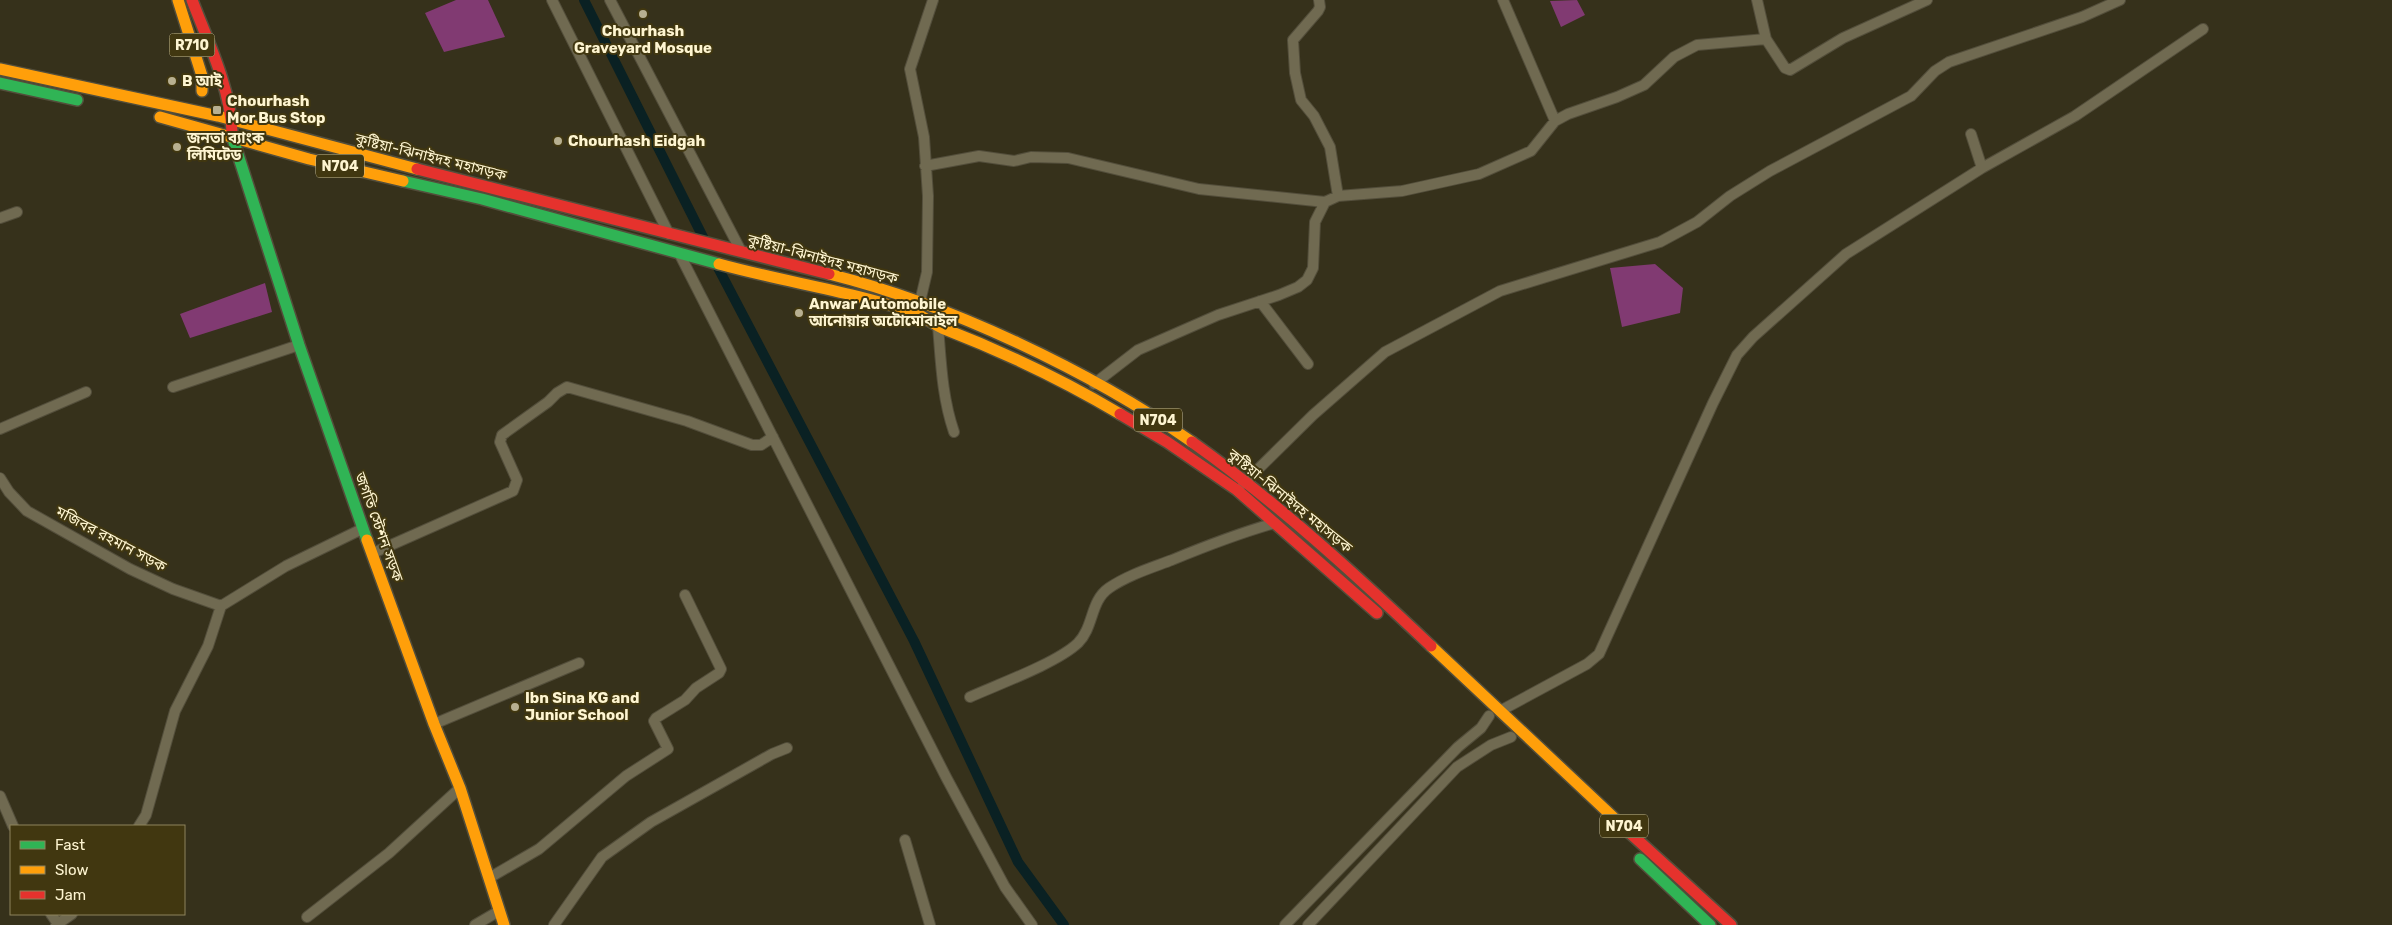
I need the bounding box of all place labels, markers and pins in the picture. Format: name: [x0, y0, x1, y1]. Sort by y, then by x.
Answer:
marker: Chourhash Graveyard Mosque: [637, 8, 649, 20]
place label: Chourhash Graveyard Mosque: [574, 22, 712, 57]
place label: B আই: [182, 72, 223, 90]
marker: B আই: [166, 75, 178, 87]
place label: Chourhash Mor Bus Stop: [227, 92, 326, 127]
marker: Chourhash Mor Bus Stop: [211, 104, 223, 116]
place label: জনতা ব্যাংক লিমিটেড: [186, 129, 265, 164]
place label: Chourhash Eidgah: [568, 132, 705, 150]
marker: Chourhash Eidgah: [552, 135, 564, 147]
marker: জনতা ব্যাংক লিমিটেড: [171, 141, 183, 153]
place label: Anwar Automobile আনোয়ার অটোমোবাইল: [808, 295, 958, 330]
marker: Anwar Automobile আনোয়ার অটোমোবাইল: [793, 307, 805, 319]
place label: Ibn Sina KG and Junior School: [525, 689, 639, 724]
marker: Ibn Sina KG and Junior School: [509, 701, 521, 713]

